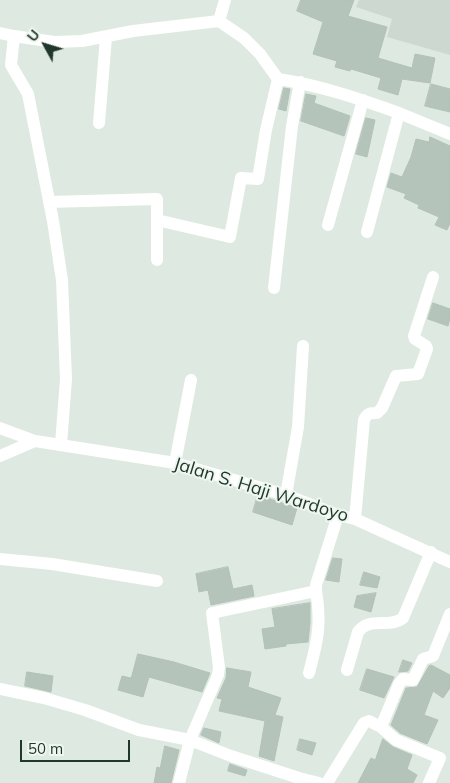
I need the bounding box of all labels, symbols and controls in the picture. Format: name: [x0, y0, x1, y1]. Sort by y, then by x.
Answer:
north arrow: [20, 20, 70, 70]
text: U: [23, 26, 44, 45]
street label: Jalan S. Haji Wardoyo: [171, 453, 351, 527]
scale bar: [22, 730, 132, 762]
text: 50 m: [28, 739, 63, 758]

